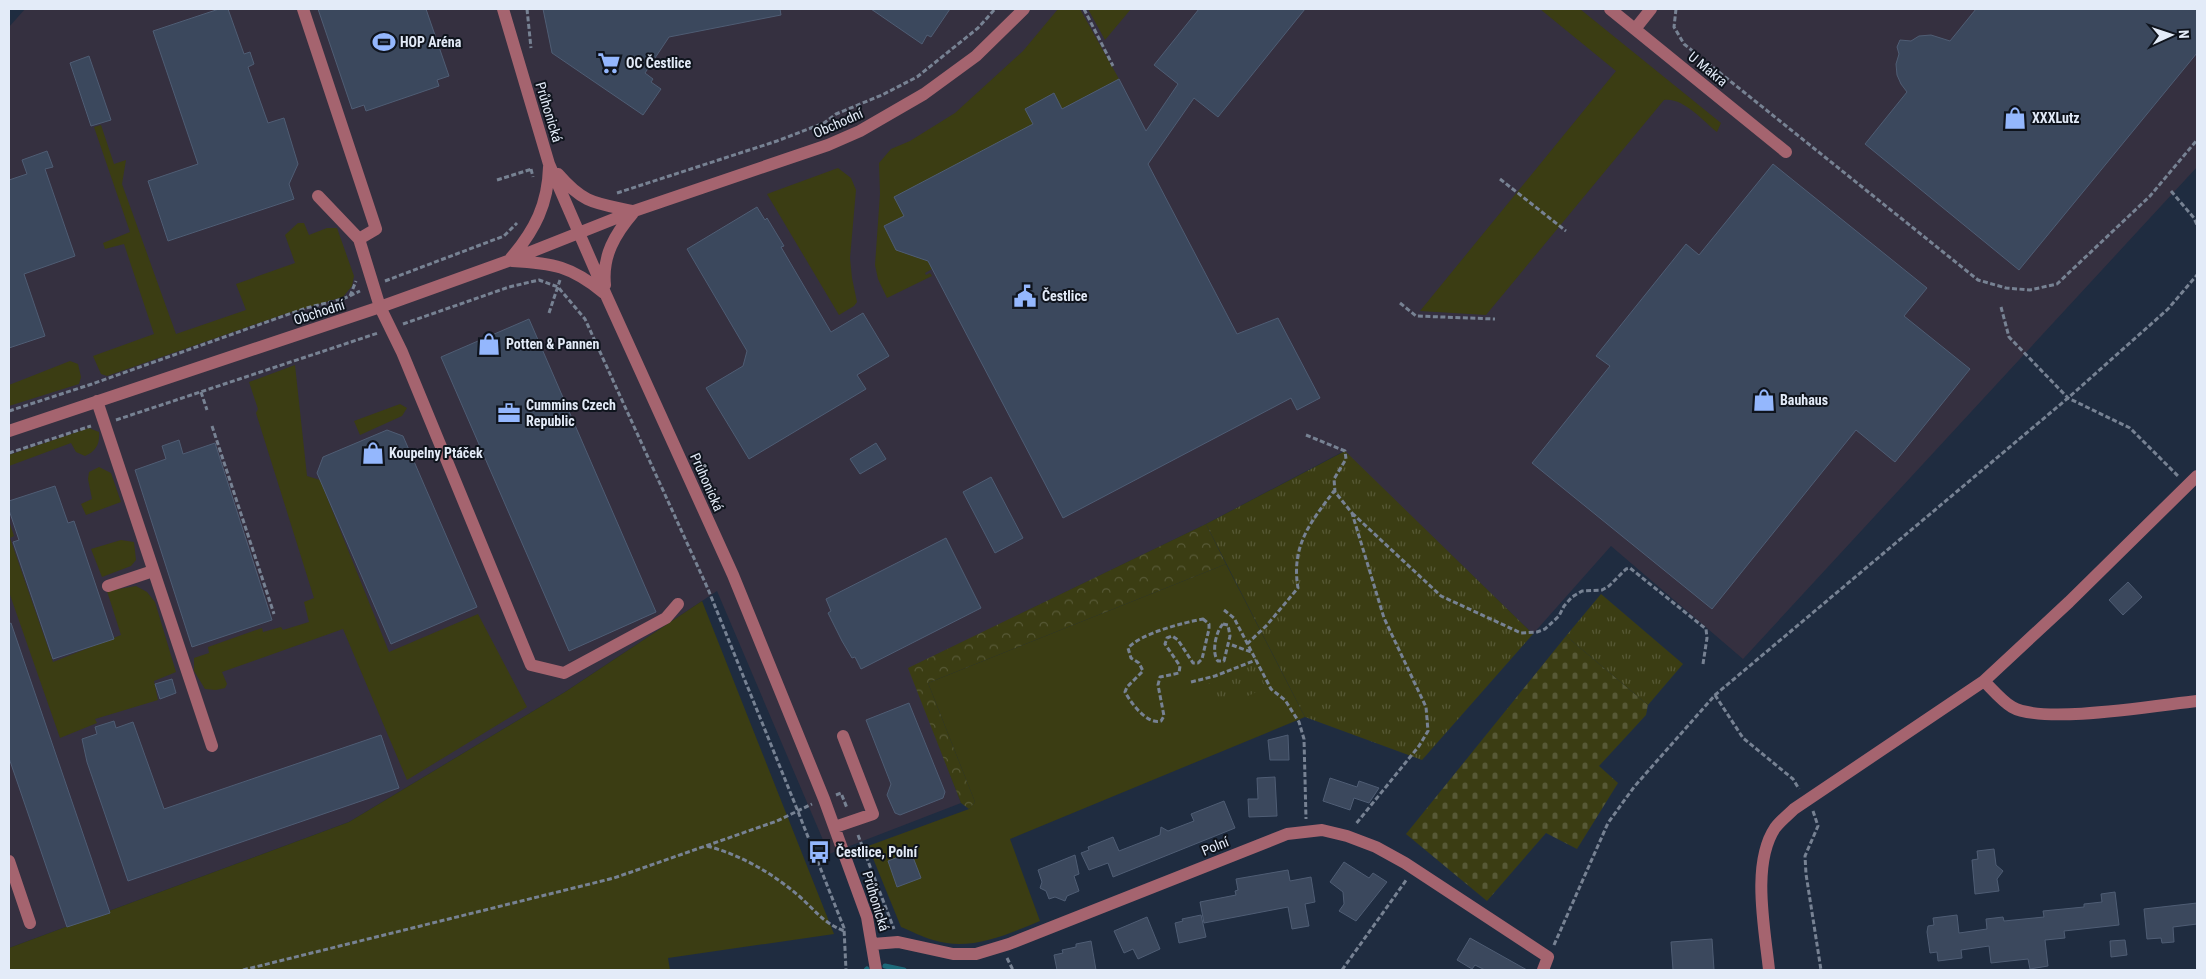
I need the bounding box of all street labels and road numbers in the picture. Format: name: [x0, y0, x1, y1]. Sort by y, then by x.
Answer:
street label: U Makra: [1685, 49, 1731, 89]
street label: Průhonická: [532, 80, 566, 144]
street label: Obchodní: [811, 105, 866, 141]
street label: Obchodní: [292, 296, 347, 328]
street label: Průhonická: [687, 450, 727, 514]
street label: Polní: [1199, 833, 1232, 859]
street label: Průhonická: [859, 869, 893, 933]

